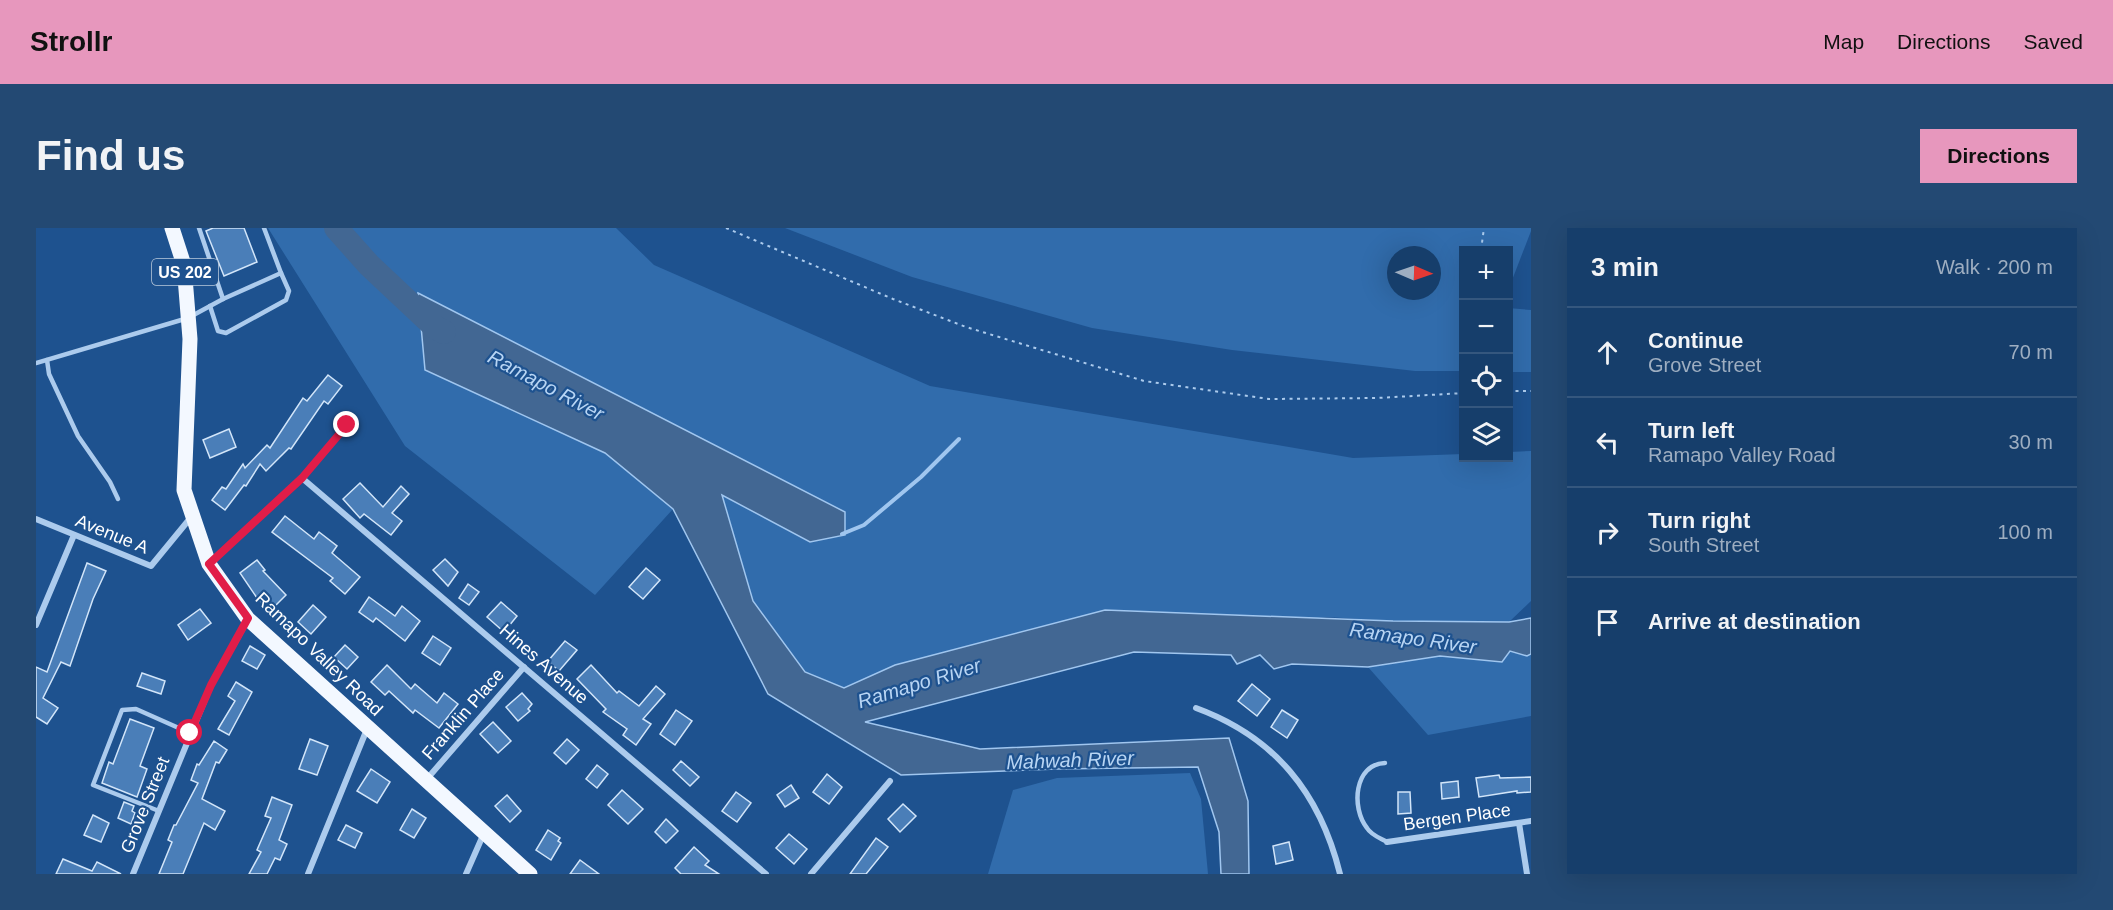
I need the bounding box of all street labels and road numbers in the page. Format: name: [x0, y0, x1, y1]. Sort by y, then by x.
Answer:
road number: US 202: [152, 259, 218, 285]
street label: Avenue A: [73, 510, 151, 558]
street label: Ramapo Valley Road: [251, 588, 387, 720]
street label: Hines Avenue: [496, 620, 592, 708]
street label: Franklin Place: [418, 664, 508, 764]
street label: Grove Street: [117, 754, 173, 856]
street label: Bergen Place: [1402, 800, 1512, 834]

